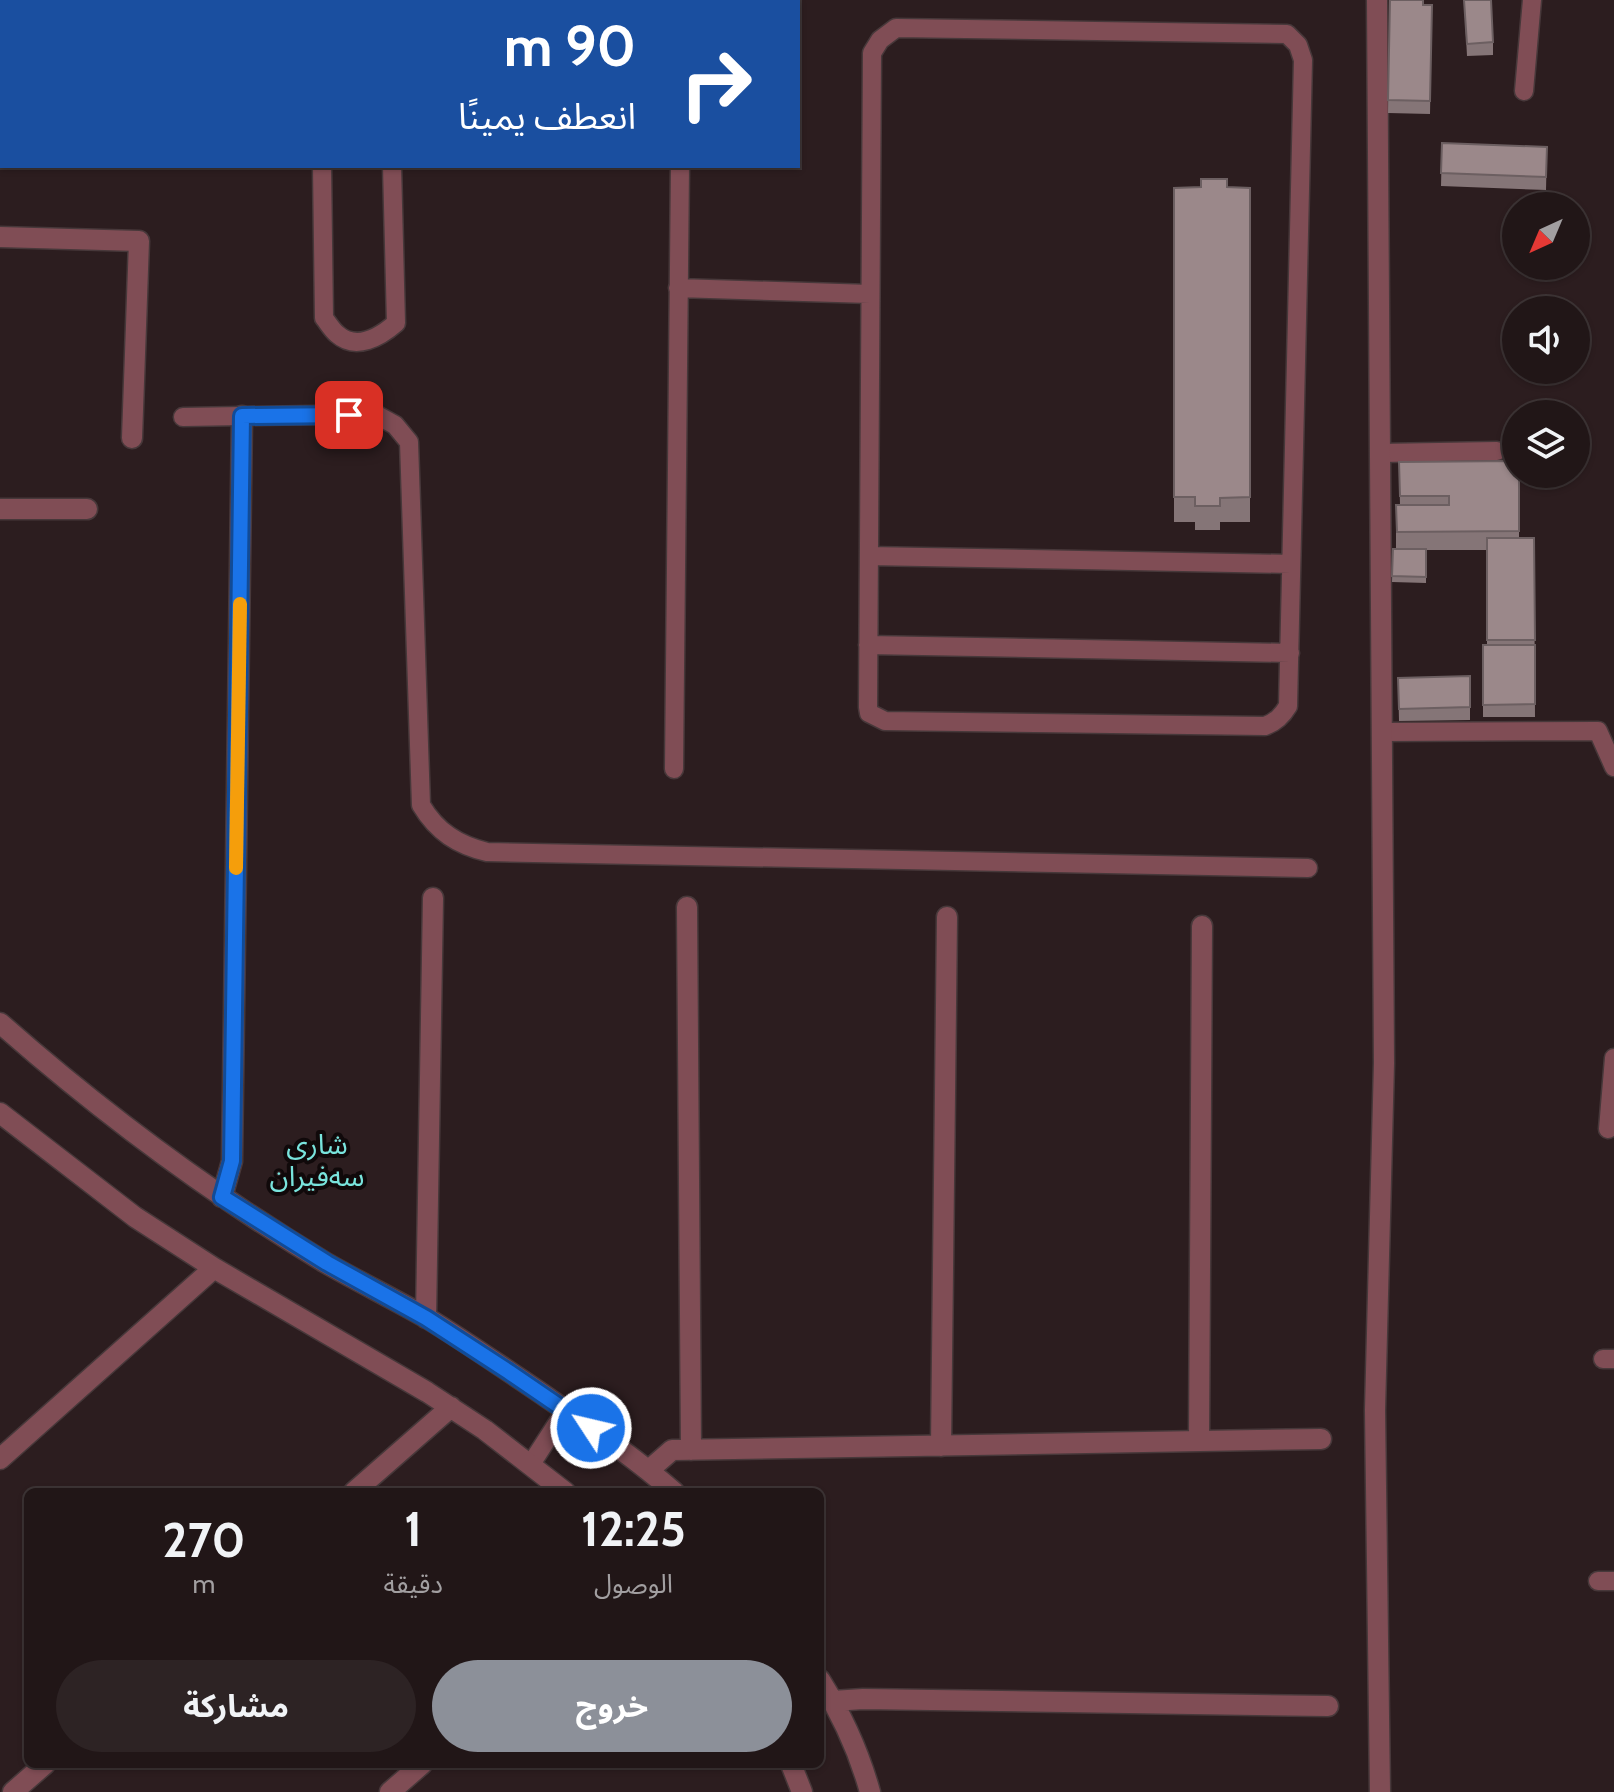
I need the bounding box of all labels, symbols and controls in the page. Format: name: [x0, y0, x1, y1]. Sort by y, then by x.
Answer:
text: 90 m: [504, 12, 636, 80]
icon: right: [664, 32, 768, 136]
text: انعطف يمينًا: [458, 94, 636, 138]
north arrow: [1502, 192, 1590, 280]
map controls: [1502, 192, 1590, 488]
button: sound: [1502, 296, 1590, 384]
pin: [315, 381, 383, 449]
icon: arrive: [327, 393, 371, 437]
button: layers: [1502, 400, 1590, 488]
district label: شاری سەفیران: [270, 1127, 364, 1193]
position arrow: [549, 1386, 633, 1470]
text: 1: [404, 1500, 422, 1558]
text: 12:25: [581, 1500, 686, 1558]
text: 270: [162, 1511, 245, 1569]
text: m: [192, 1568, 215, 1600]
text: دقيقة: [384, 1568, 443, 1600]
text: الوصول: [594, 1568, 673, 1600]
button: مشاركة: [56, 1660, 416, 1752]
button: خروج: [432, 1660, 792, 1752]

